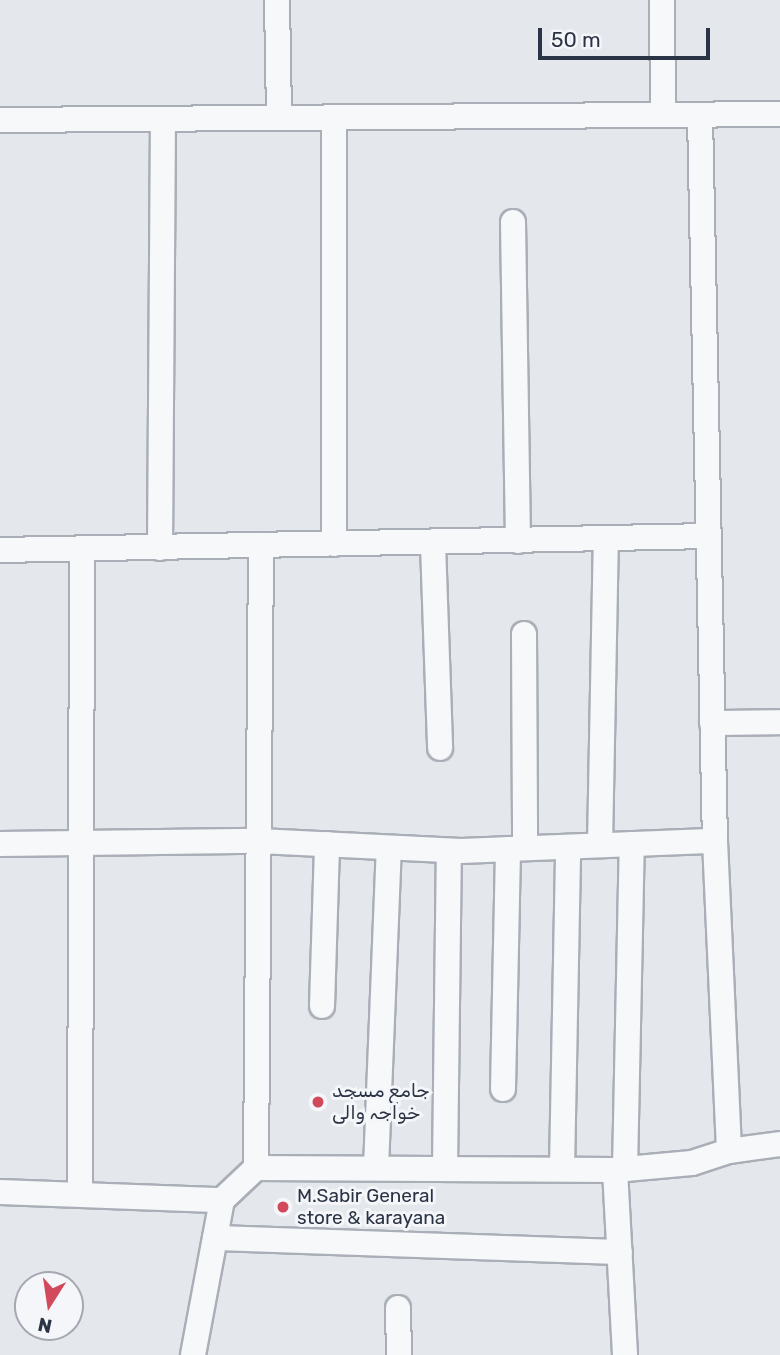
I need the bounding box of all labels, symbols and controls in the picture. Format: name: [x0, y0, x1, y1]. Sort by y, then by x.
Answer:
scale bar: [542, 14, 714, 58]
text: 50 m: [551, 27, 601, 52]
place label: جامع مسجد خواجہ والی: [332, 1080, 430, 1124]
marker: جامع مسجد خواجہ والی: [310, 1094, 326, 1110]
place label: M.Sabir General store & karayana: [297, 1185, 445, 1229]
marker: M.Sabir General store & karayana: [275, 1199, 291, 1215]
north arrow: [14, 1271, 84, 1341]
text: N: [36, 1312, 54, 1338]

